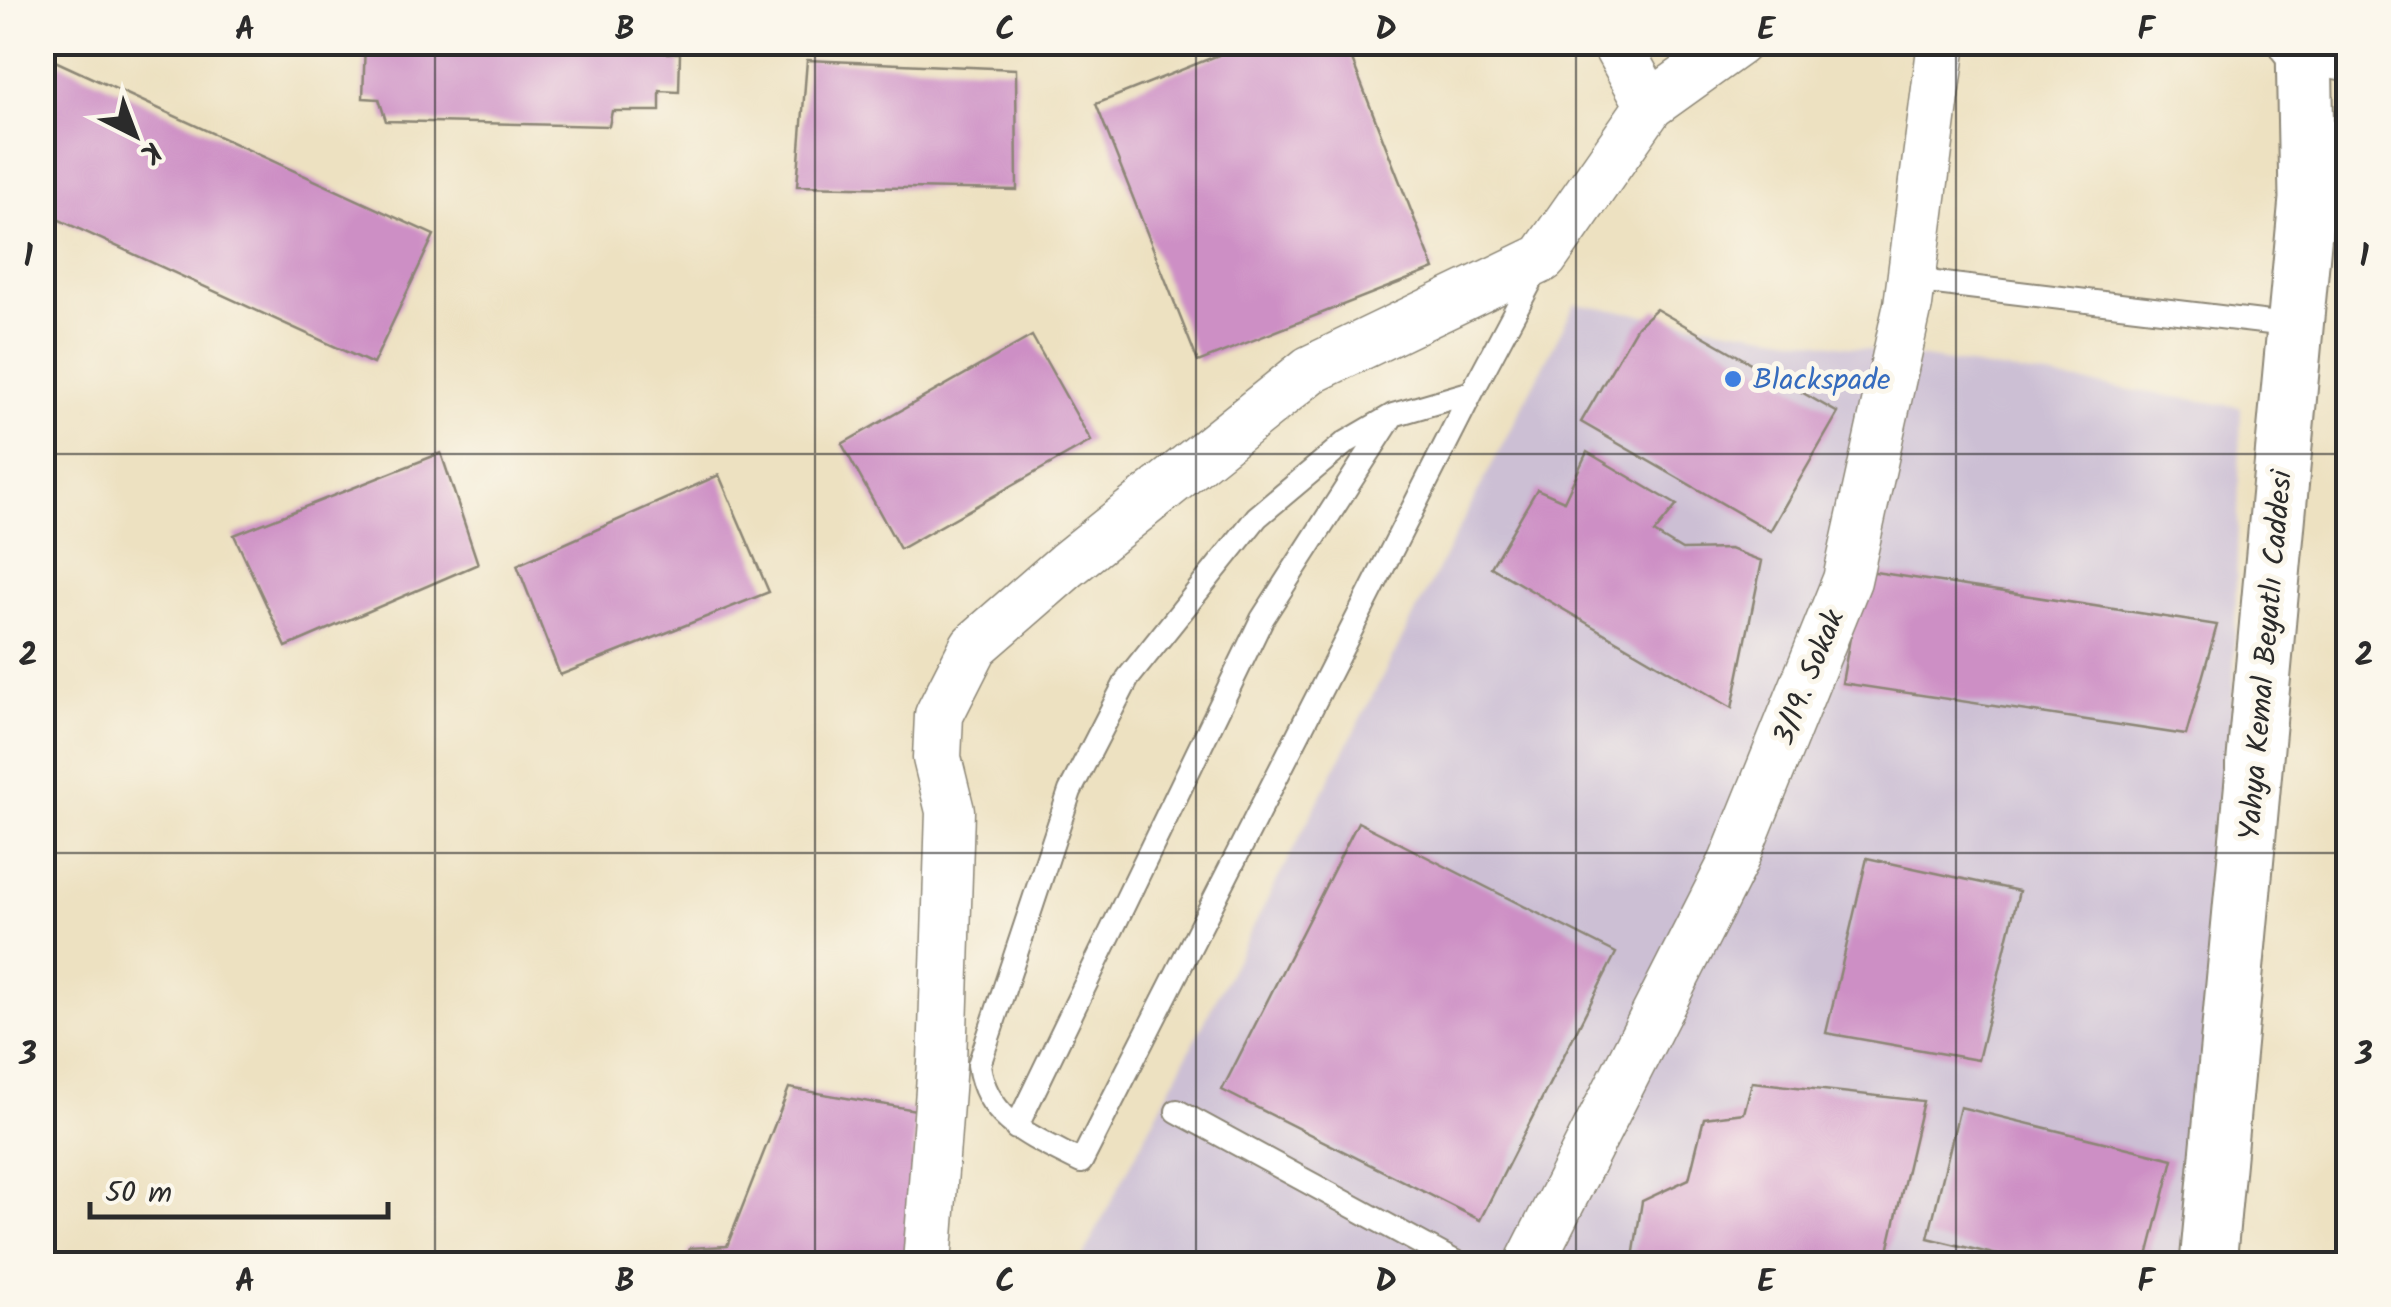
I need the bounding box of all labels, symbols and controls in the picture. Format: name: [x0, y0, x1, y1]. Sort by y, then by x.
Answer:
text: A: [235, 5, 255, 56]
text: B: [615, 5, 635, 56]
text: C: [995, 5, 1015, 56]
text: D: [1375, 5, 1397, 56]
text: E: [1757, 5, 1776, 56]
text: F: [2137, 5, 2156, 56]
north arrow: [85, 85, 185, 185]
text: K: [129, 129, 171, 174]
text: 1: [23, 232, 33, 283]
text: 1: [2359, 232, 2369, 283]
place label: Blackspade: [1753, 357, 1891, 405]
marker: Blackspade: [1722, 368, 1744, 390]
street label: Yahya Kemal Beyatlı Caddesi: [2227, 466, 2307, 842]
street label: 3/19. Sokak: [1761, 602, 1859, 753]
text: 2: [19, 631, 37, 682]
text: 2: [2355, 631, 2373, 682]
text: 3: [18, 1030, 37, 1081]
text: 3: [2354, 1030, 2373, 1081]
scale bar: [90, 1157, 388, 1219]
text: 50 m: [105, 1170, 172, 1218]
text: A: [235, 1257, 255, 1307]
text: B: [615, 1257, 635, 1307]
text: C: [995, 1257, 1015, 1307]
text: D: [1375, 1257, 1397, 1307]
text: E: [1757, 1257, 1776, 1307]
text: F: [2137, 1257, 2156, 1307]

